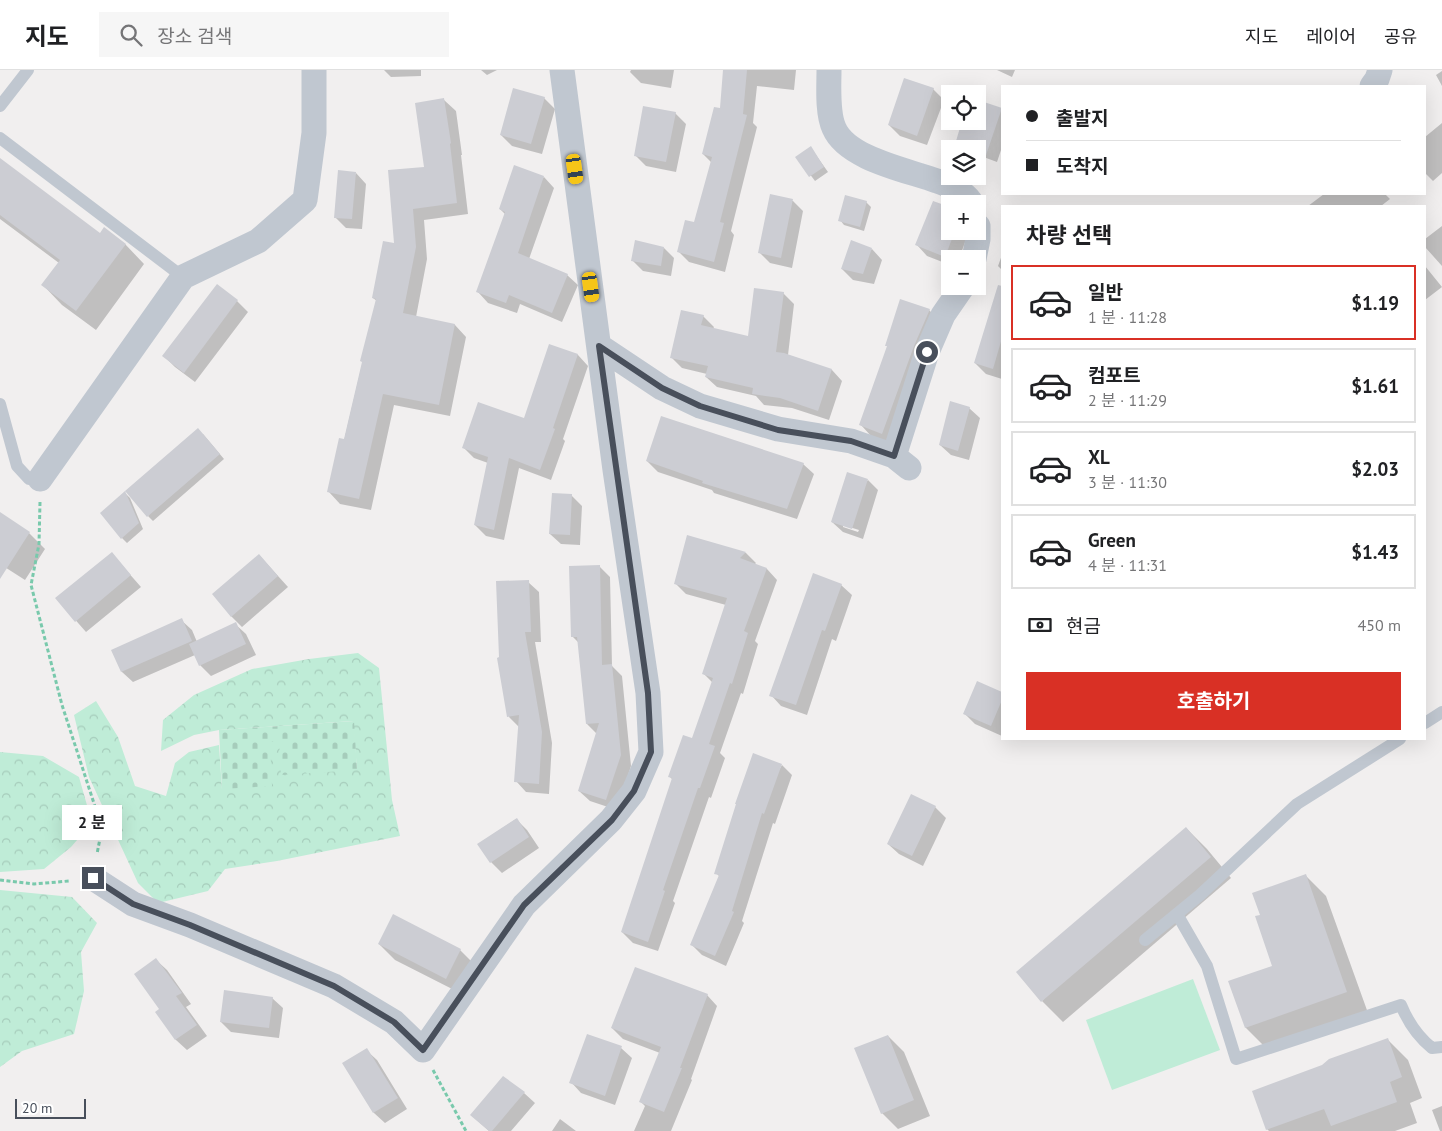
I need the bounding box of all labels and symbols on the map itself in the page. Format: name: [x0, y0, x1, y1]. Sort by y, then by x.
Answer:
car: [565, 153, 584, 185]
car: [581, 271, 600, 303]
route start: [916, 341, 938, 363]
callout: 2 분: [63, 806, 123, 840]
route end: [82, 867, 104, 889]
scale bar: [15, 1096, 86, 1119]

